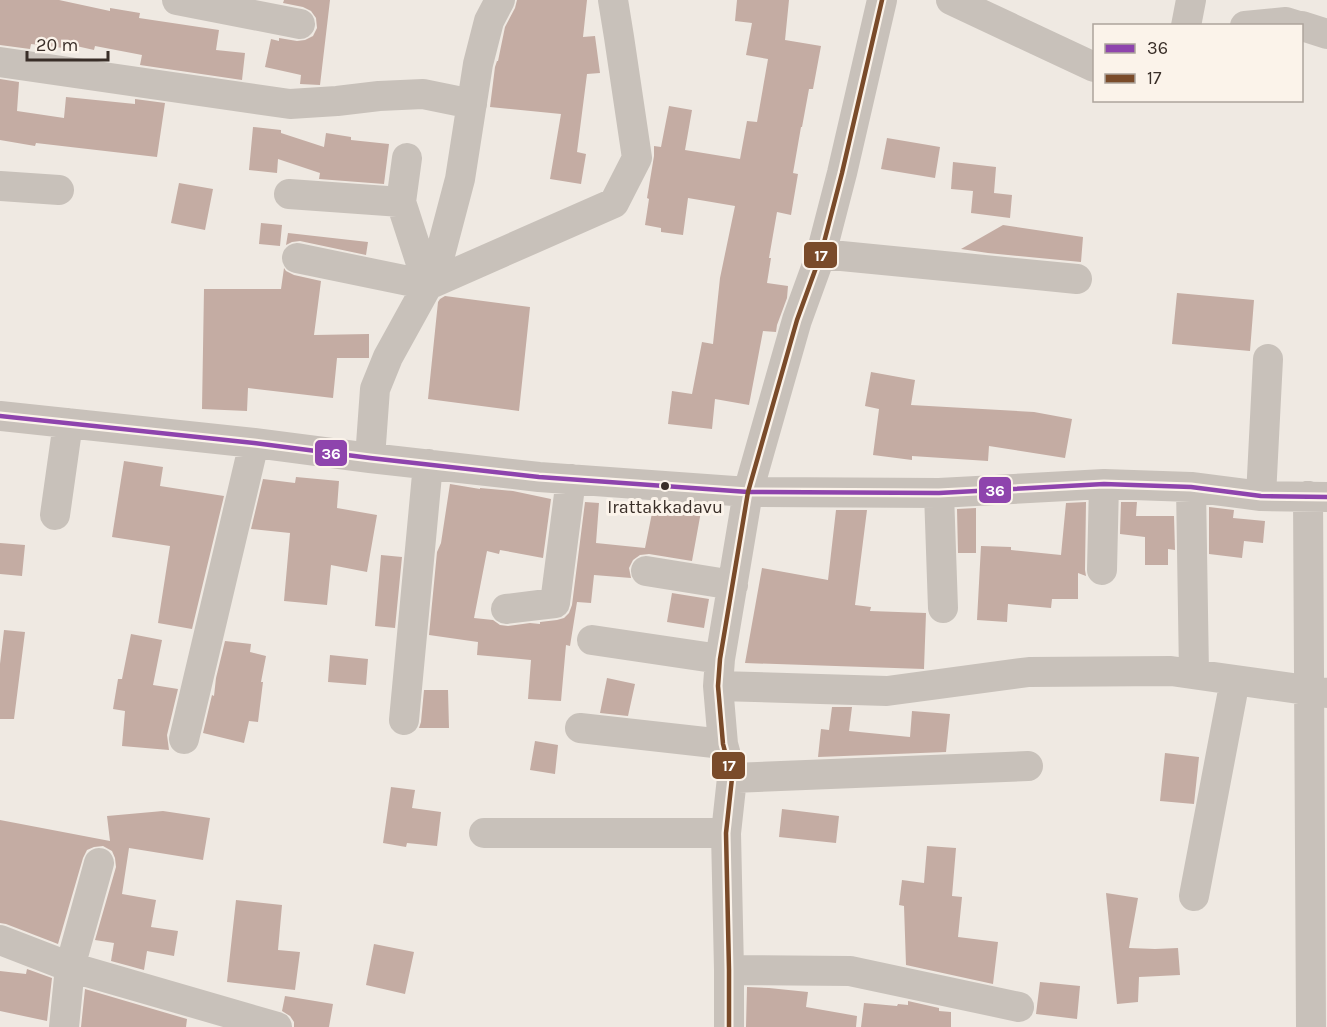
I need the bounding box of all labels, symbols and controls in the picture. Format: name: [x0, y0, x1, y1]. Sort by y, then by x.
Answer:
scale bar: [27, 24, 108, 62]
legend: [1093, 24, 1303, 102]
text: 20 m: [36, 34, 78, 56]
text: 36: [1147, 37, 1168, 59]
text: 17: [1147, 67, 1162, 89]
line badge: 17: [803, 241, 838, 269]
text: 17: [814, 246, 828, 265]
line badge: 36: [314, 439, 348, 467]
text: 36: [321, 444, 341, 463]
line badge: 36: [978, 476, 1012, 504]
marker: Irattakkadavu: [659, 480, 671, 492]
text: 36: [985, 481, 1005, 500]
place label: Irattakkadavu: [607, 496, 723, 518]
line badge: 17: [711, 751, 746, 780]
text: 17: [722, 756, 736, 775]

